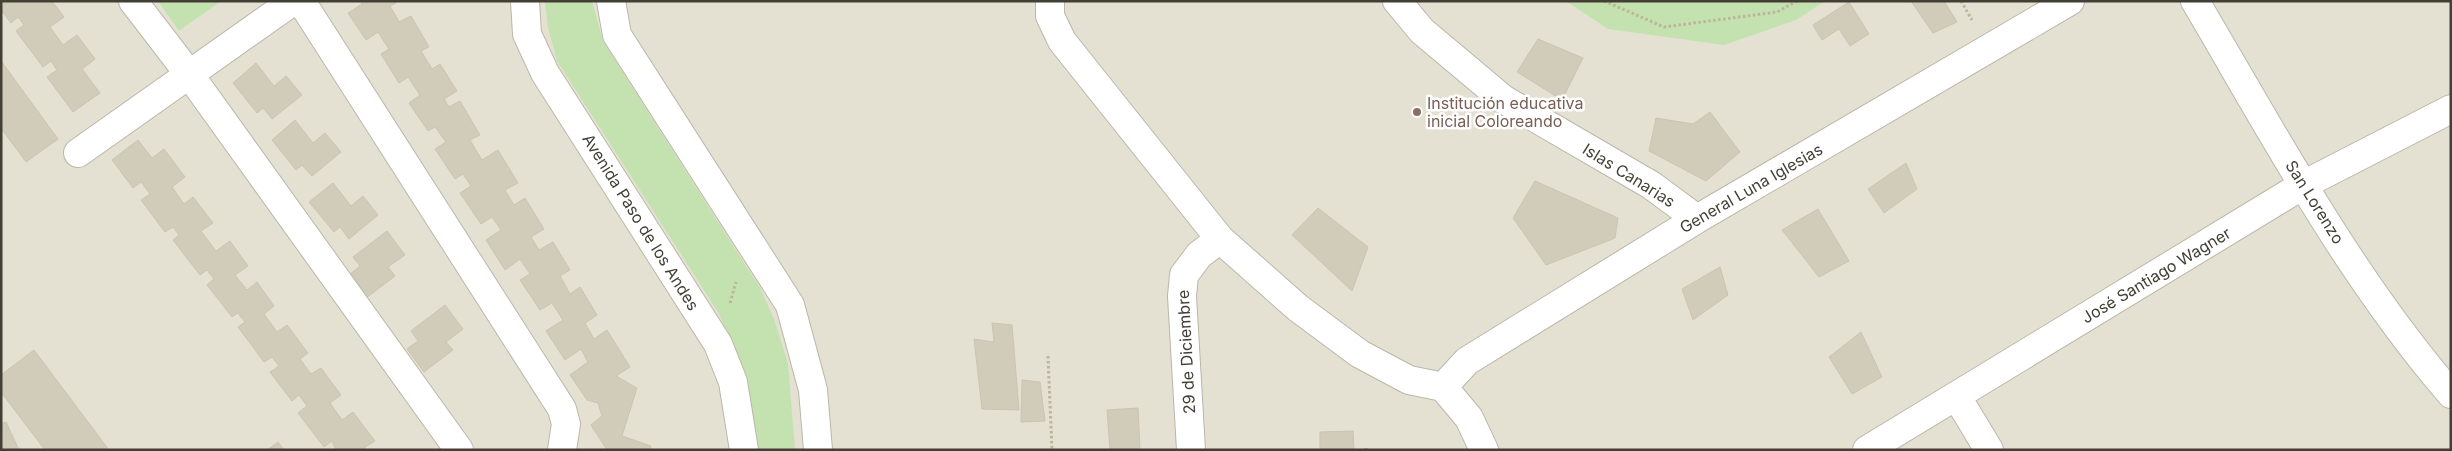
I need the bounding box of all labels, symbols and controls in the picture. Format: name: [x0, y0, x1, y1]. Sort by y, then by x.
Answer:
place label: Institución educativa inicial Coloreando: [1427, 93, 1583, 131]
marker: Institución educativa inicial Coloreando: [1411, 106, 1423, 118]
street label: Avenida Paso de los Andes: [578, 130, 704, 314]
street label: Islas Canarias: [1579, 139, 1679, 211]
street label: General Luna Iglesias: [1676, 139, 1826, 237]
street label: San Lorenzo: [2281, 157, 2349, 247]
street label: José Santiago Wagner: [2078, 223, 2234, 327]
street label: 29 de Diciembre: [1173, 289, 1199, 415]

